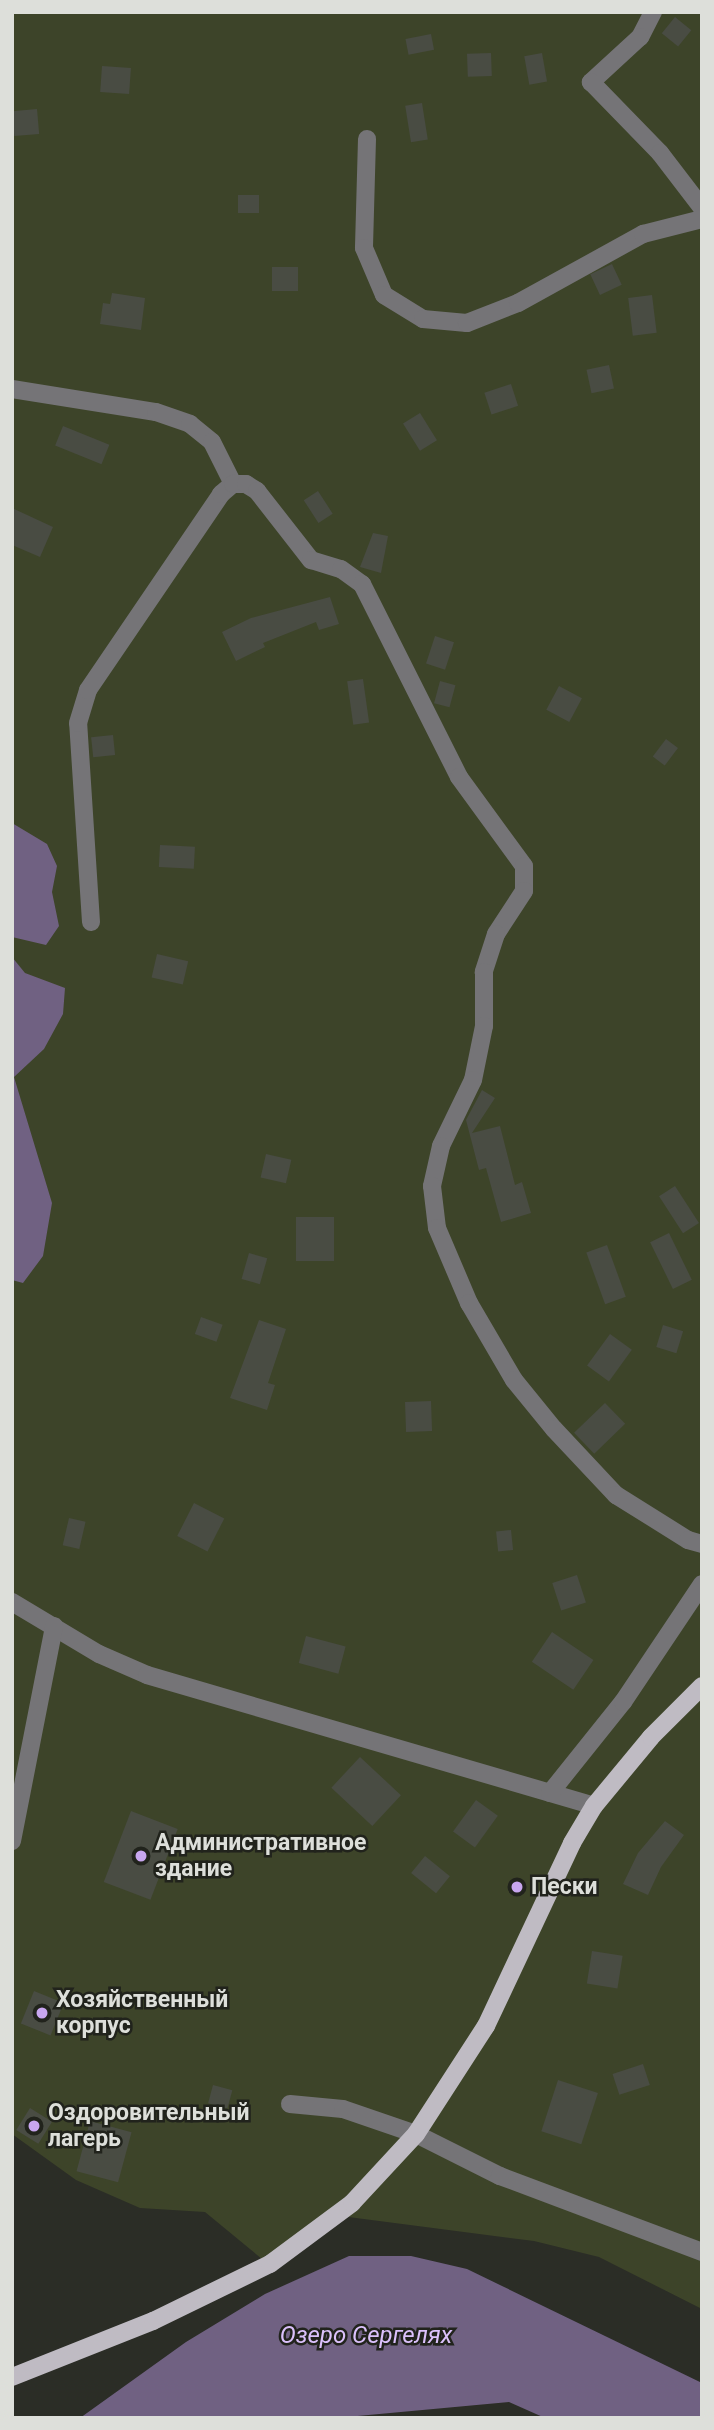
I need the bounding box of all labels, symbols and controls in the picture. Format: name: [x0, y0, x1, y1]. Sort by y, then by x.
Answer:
place label: Административное здание: [155, 1829, 366, 1883]
marker: Административное здание: [133, 1848, 149, 1864]
place label: Пески: [531, 1873, 598, 1901]
marker: Пески: [509, 1879, 525, 1895]
place label: Хозяйственный корпус: [56, 1986, 228, 2040]
marker: Хозяйственный корпус: [34, 2005, 50, 2021]
place label: Оздоровительный лагерь: [48, 2099, 249, 2153]
marker: Оздоровительный лагерь: [26, 2118, 42, 2134]
water label: Озеро Сергелях: [280, 2322, 452, 2350]

